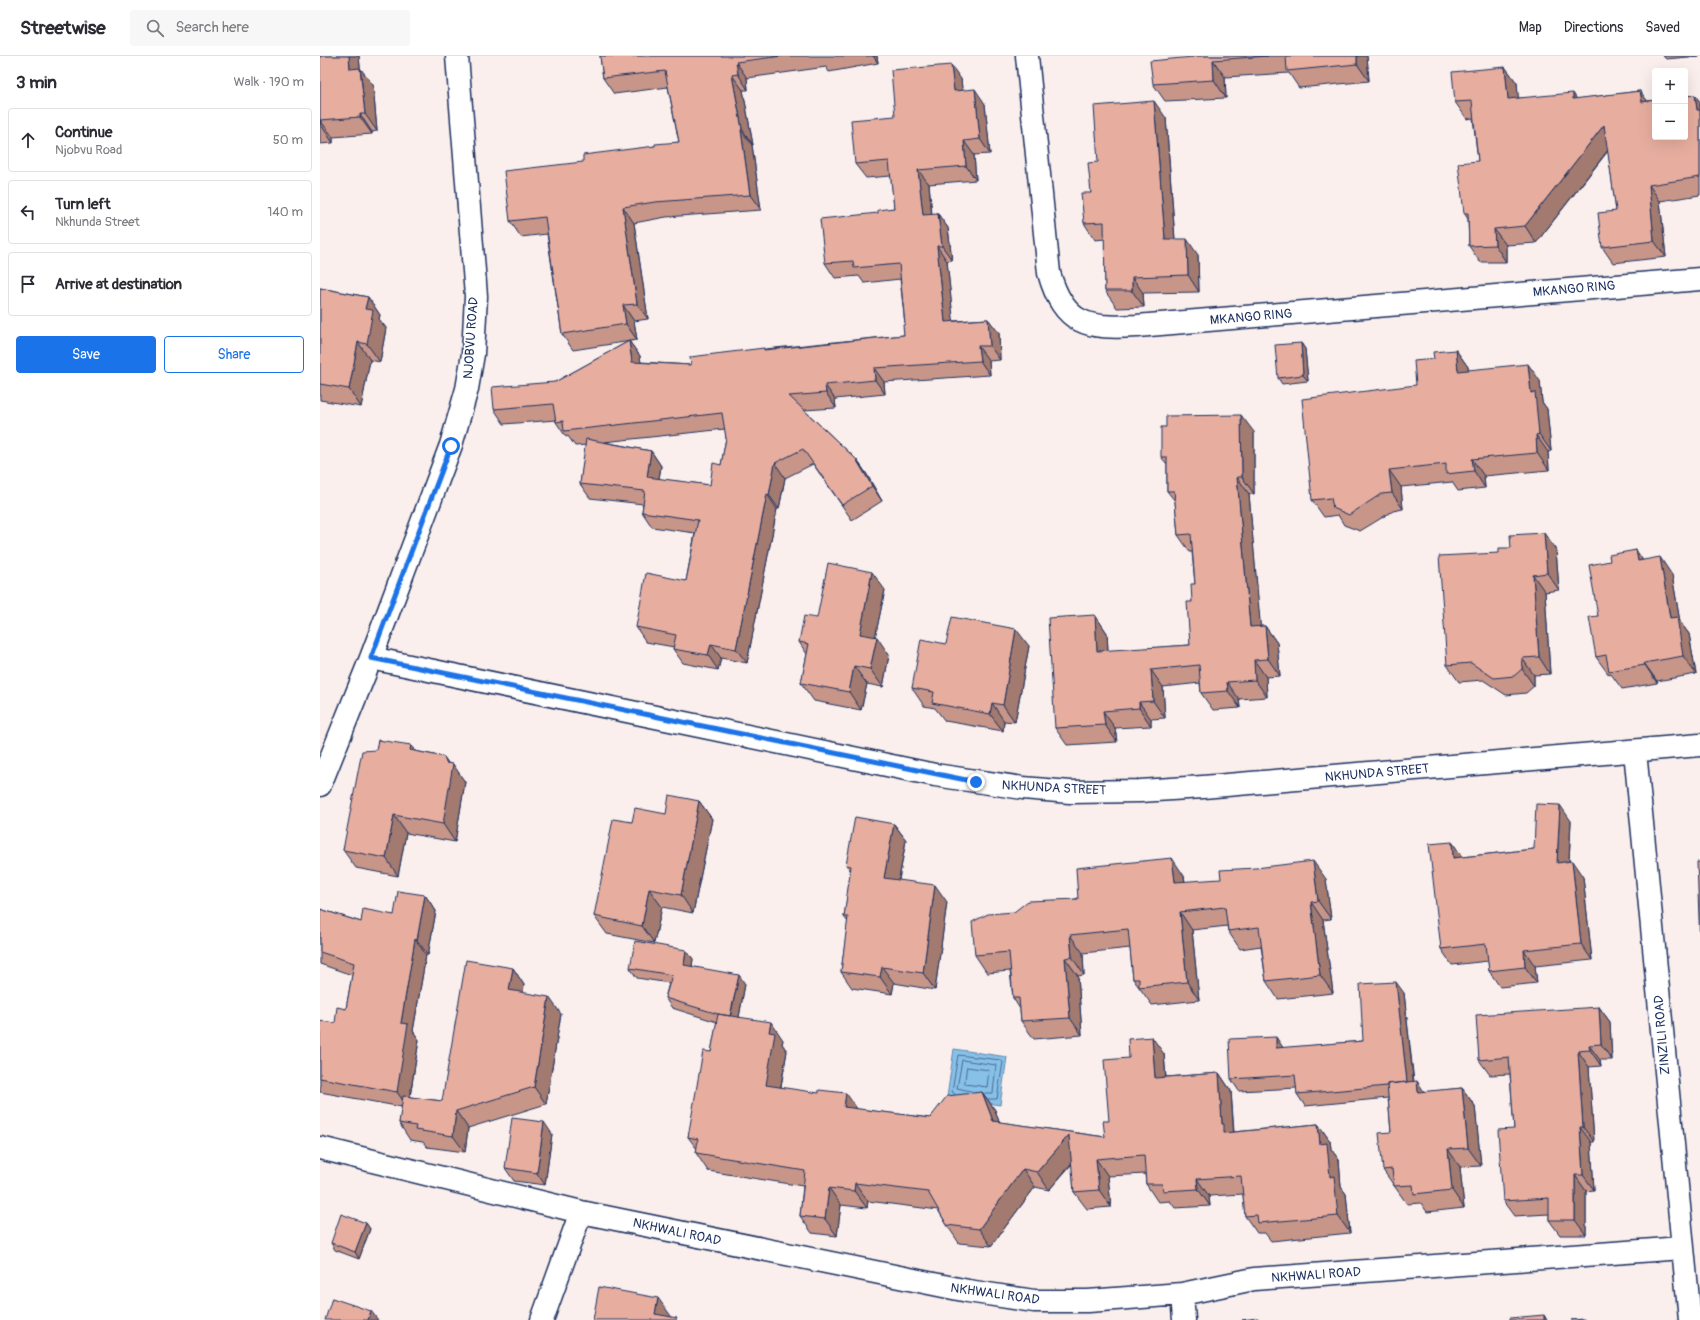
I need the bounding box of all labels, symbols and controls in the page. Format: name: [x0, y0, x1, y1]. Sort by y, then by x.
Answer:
search box: [130, 10, 410, 46]
text: Streetwise: [20, 16, 106, 40]
icon: search: [144, 17, 166, 39]
text: Search here: [176, 18, 249, 37]
text: Map: [1519, 19, 1542, 36]
text: Directions: [1564, 19, 1623, 36]
text: Saved: [1645, 19, 1680, 36]
map controls: [1652, 68, 1688, 140]
button: +: [1652, 68, 1688, 104]
text: 3 min: [16, 72, 57, 93]
text: Walk · 190 m: [233, 74, 304, 90]
button: −: [1652, 104, 1688, 140]
text: Continue: [55, 123, 113, 142]
icon: ahead: [17, 129, 39, 151]
text: 50 m: [273, 132, 303, 148]
text: Njobvu Road: [55, 142, 122, 158]
text: Turn left: [55, 195, 111, 214]
icon: left: [17, 201, 39, 223]
text: 140 m: [267, 204, 303, 220]
text: Nkhunda Street: [55, 214, 140, 230]
icon: arrive: [17, 273, 39, 295]
text: Arrive at destination: [55, 275, 182, 294]
street label: MKANGO RING: [1532, 277, 1616, 301]
street label: NJOBVU ROAD: [460, 296, 482, 380]
street label: MKANGO RING: [1209, 305, 1293, 329]
button: Save: [16, 336, 156, 373]
button: Share: [164, 336, 304, 373]
route start: [442, 437, 460, 455]
street label: NKHUNDA STREET: [1324, 760, 1430, 786]
route end: [967, 773, 985, 791]
street label: NKHUNDA STREET: [1001, 777, 1107, 799]
street label: ZINZILI ROAD: [1651, 994, 1673, 1076]
street label: NKHWALI ROAD: [631, 1215, 723, 1249]
street label: NKHWALI ROAD: [1271, 1264, 1361, 1286]
street label: NKHWALI ROAD: [949, 1280, 1041, 1308]

